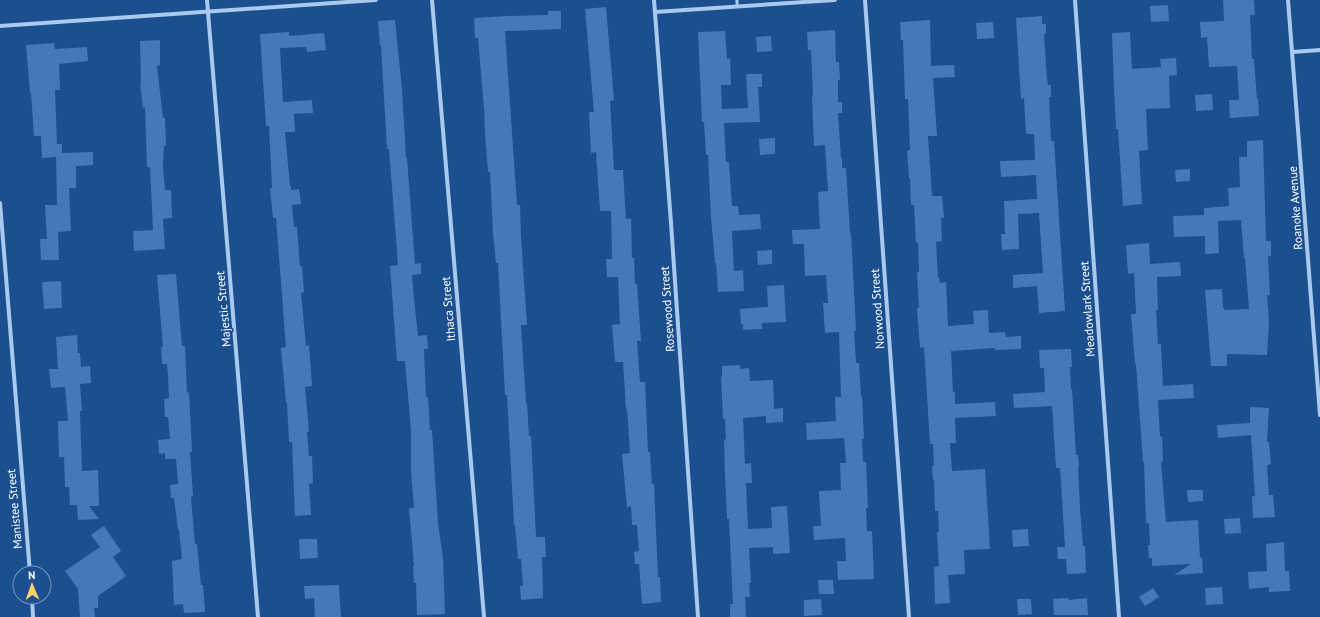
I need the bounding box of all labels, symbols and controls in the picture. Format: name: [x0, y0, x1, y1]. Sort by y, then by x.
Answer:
street label: Roanoke Avenue: [1285, 166, 1305, 250]
street label: Meadowlark Street: [1076, 261, 1098, 357]
street label: Rosewood Street: [657, 266, 677, 352]
street label: Norwood Street: [867, 268, 887, 350]
street label: Majestic Street: [212, 270, 234, 348]
street label: Ithaca Street: [438, 276, 458, 342]
street label: Manistee Street: [3, 468, 25, 550]
north arrow: [12, 565, 52, 605]
text: N: [28, 568, 36, 582]

